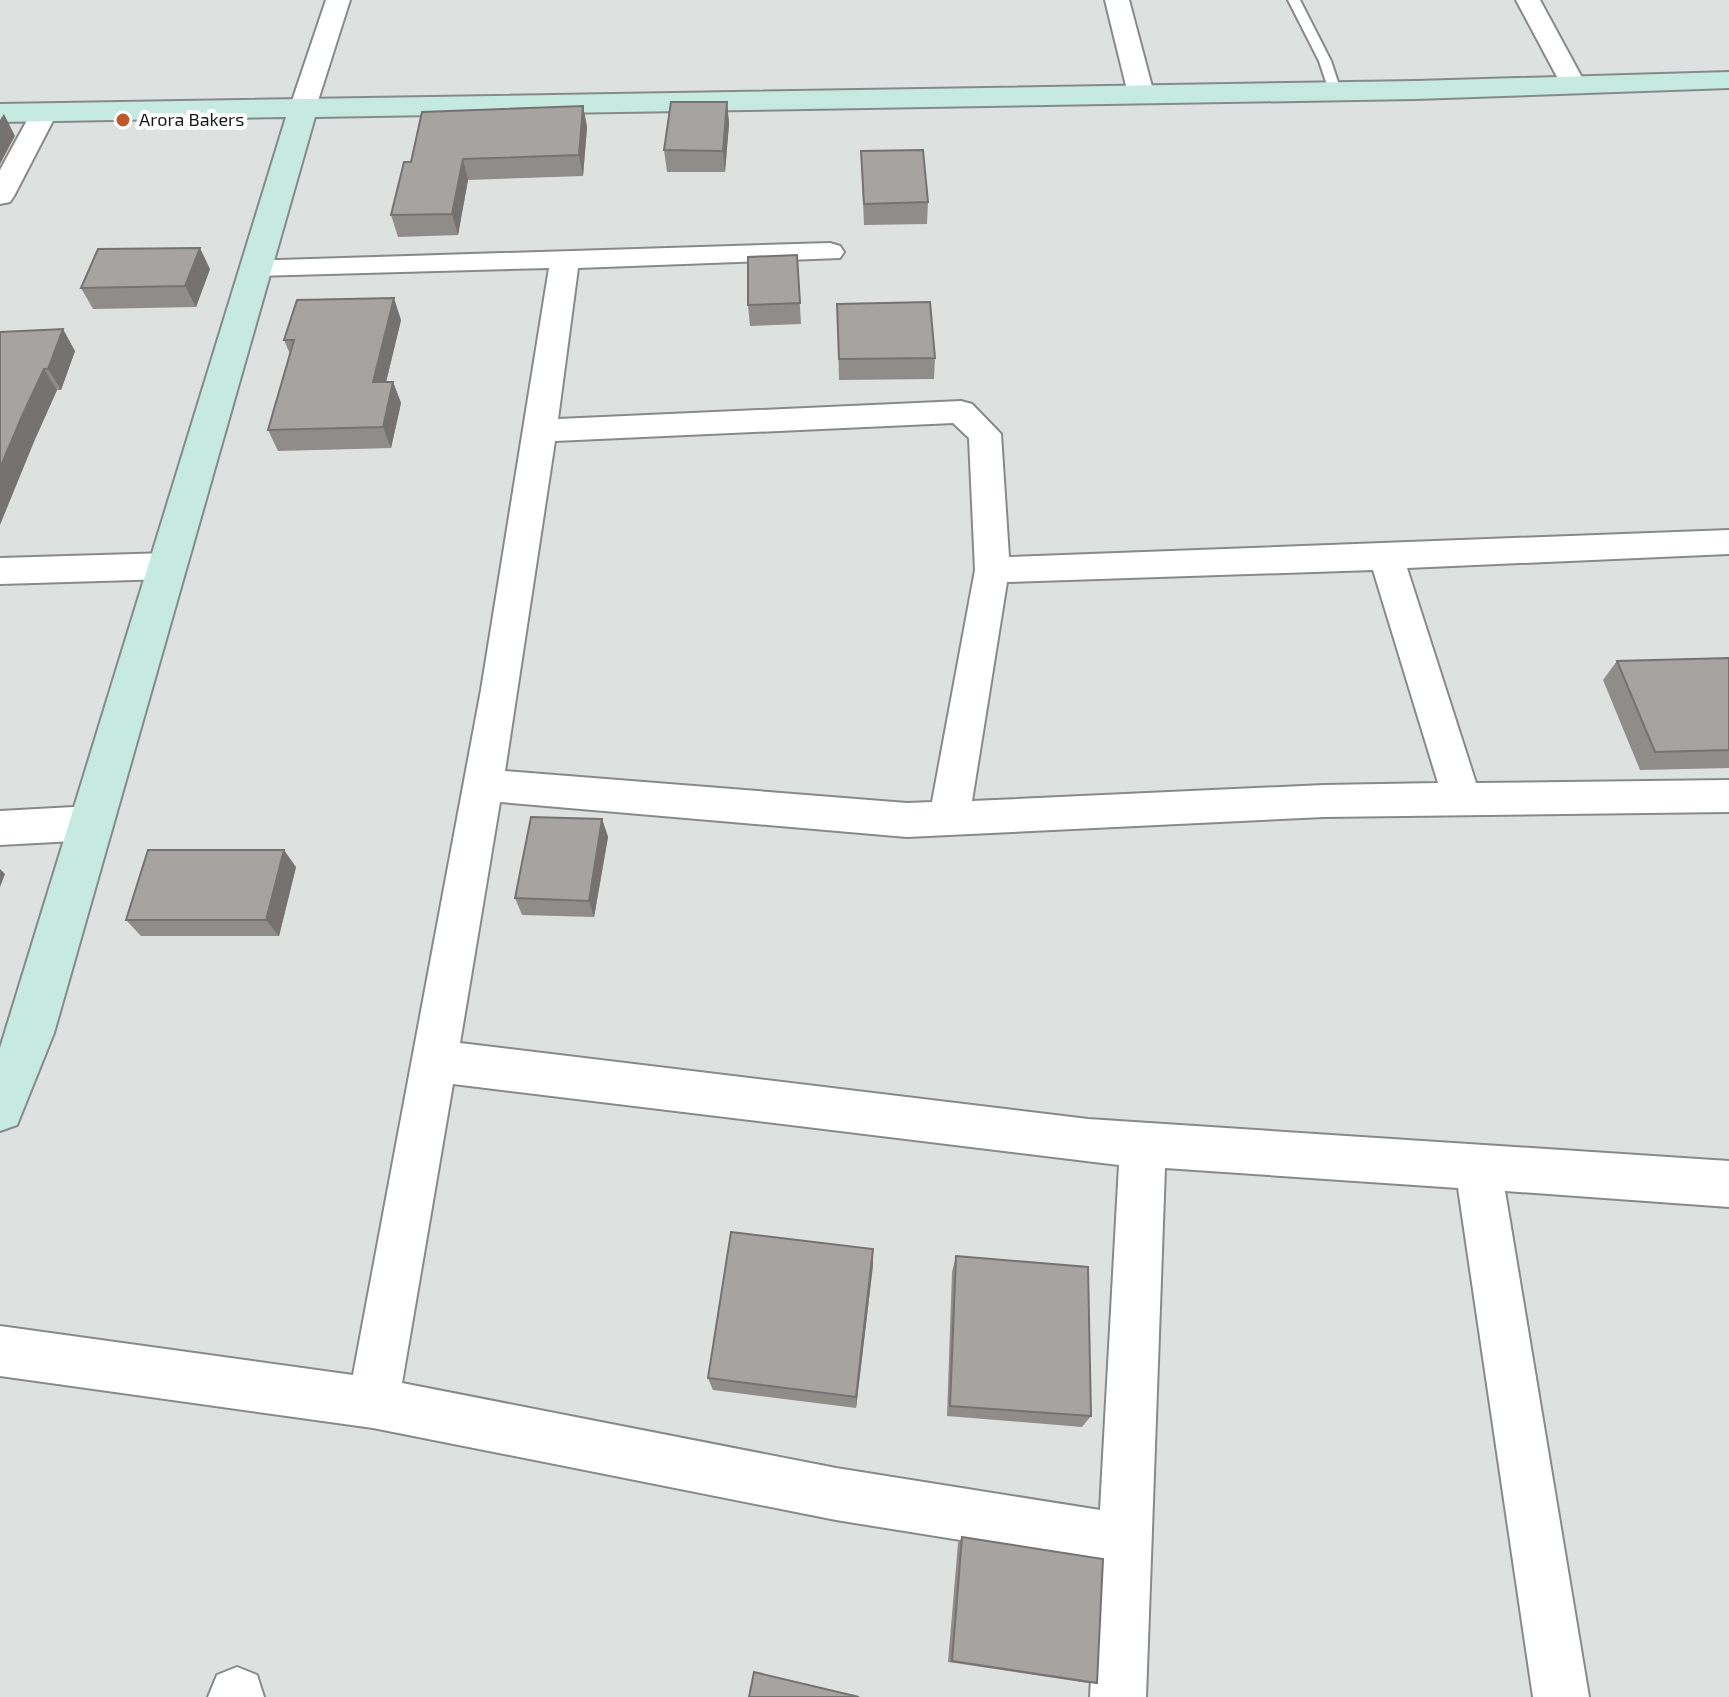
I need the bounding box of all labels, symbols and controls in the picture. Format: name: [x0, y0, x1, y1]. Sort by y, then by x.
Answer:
place label: Arora Bakers: [139, 108, 244, 130]
marker: Arora Bakers: [114, 111, 132, 129]

